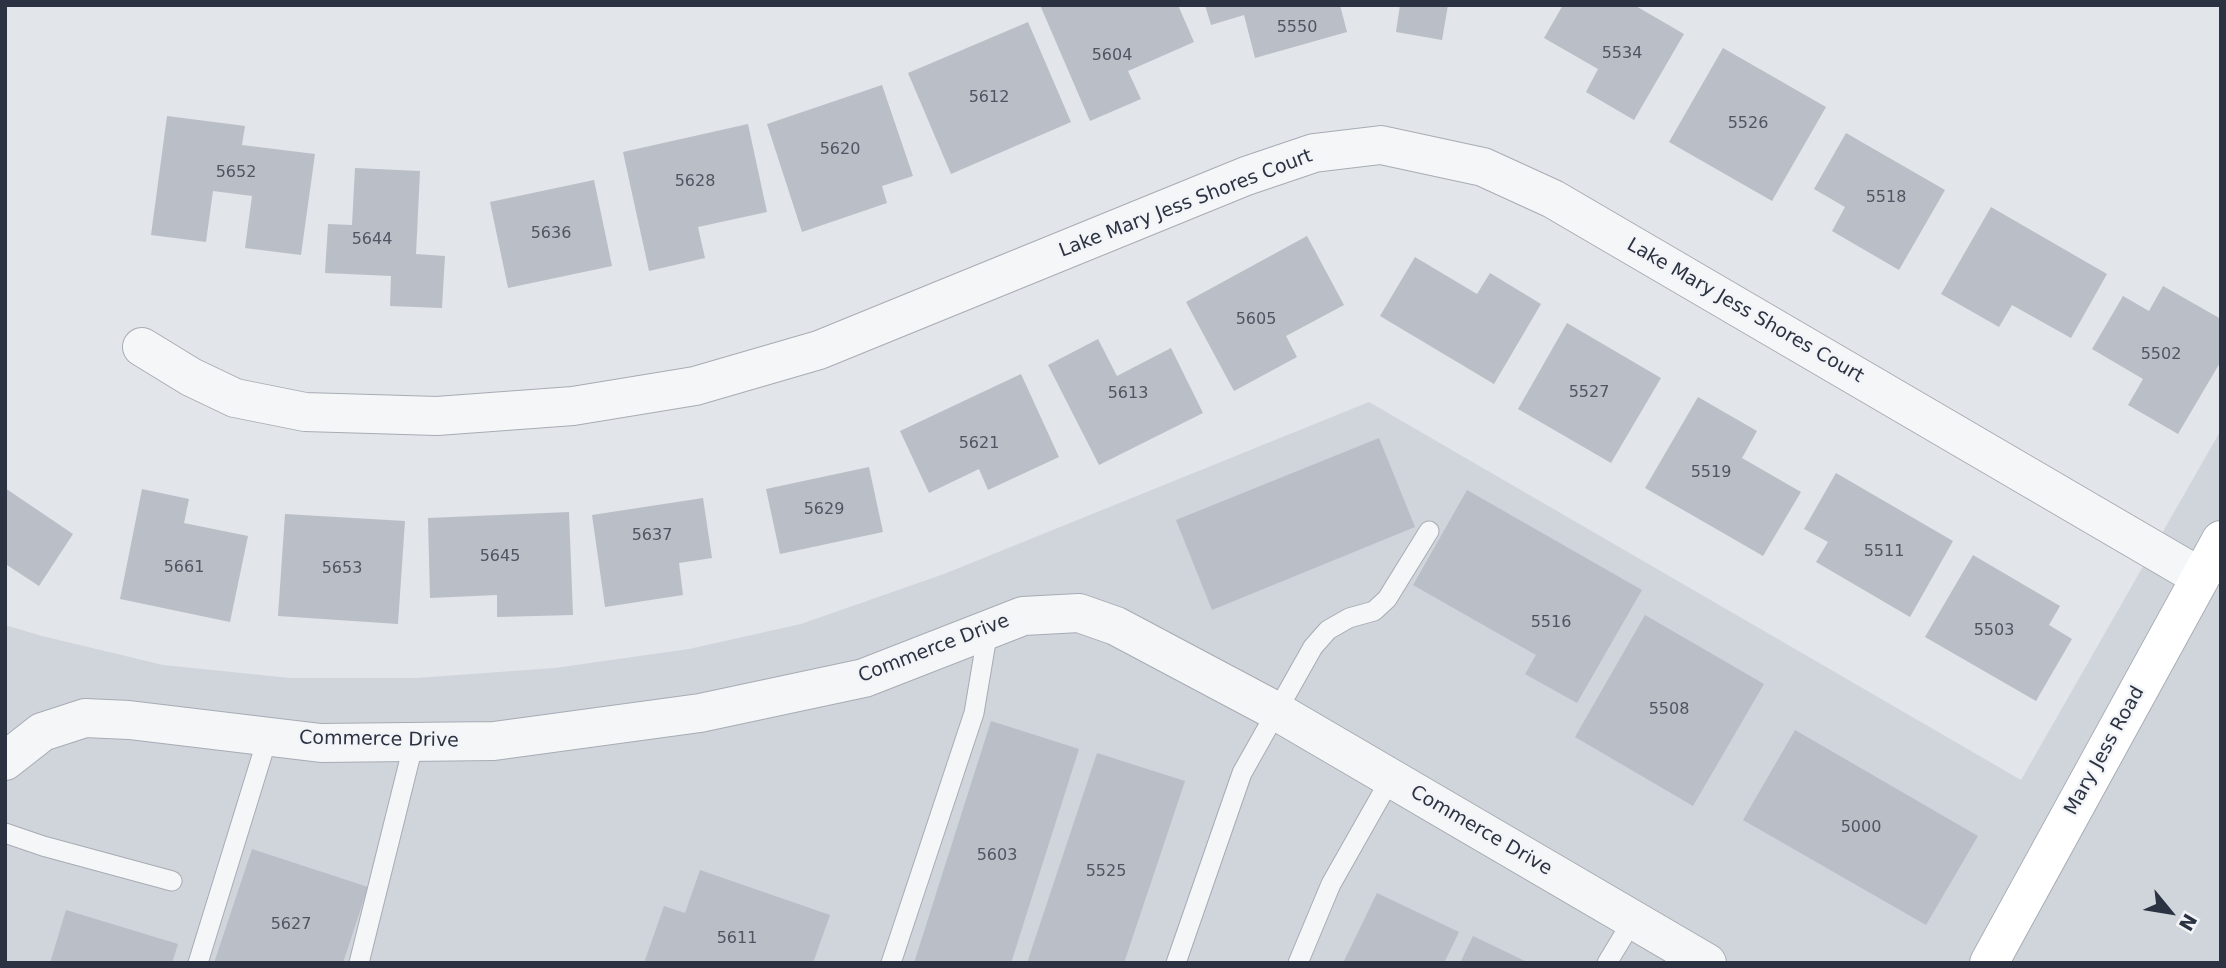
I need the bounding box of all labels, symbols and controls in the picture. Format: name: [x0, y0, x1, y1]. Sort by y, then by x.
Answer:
house number: 5550: [1277, 18, 1317, 38]
house number: 5534: [1602, 44, 1642, 64]
house number: 5604: [1092, 46, 1132, 66]
house number: 5612: [969, 88, 1009, 108]
house number: 5526: [1728, 114, 1768, 134]
house number: 5620: [820, 140, 860, 160]
street label: Lake Mary Jess Shores Court: [1056, 145, 1316, 263]
house number: 5652: [216, 163, 256, 183]
house number: 5628: [675, 172, 715, 192]
house number: 5518: [1866, 188, 1906, 208]
house number: 5636: [531, 224, 571, 244]
house number: 5644: [352, 230, 392, 250]
street label: Lake Mary Jess Shores Court: [1623, 234, 1867, 388]
house number: 5605: [1236, 310, 1276, 330]
house number: 5502: [2141, 345, 2181, 365]
house number: 5527: [1569, 383, 1609, 403]
house number: 5613: [1108, 384, 1148, 404]
house number: 5621: [959, 434, 999, 454]
house number: 5519: [1691, 463, 1731, 483]
house number: 5629: [804, 500, 844, 520]
house number: 5637: [632, 526, 672, 546]
house number: 5511: [1864, 542, 1904, 562]
house number: 5645: [480, 547, 520, 567]
house number: 5661: [164, 558, 204, 578]
house number: 5653: [322, 559, 362, 579]
street label: Commerce Drive: [855, 610, 1013, 688]
house number: 5516: [1531, 613, 1571, 633]
house number: 5503: [1974, 621, 2014, 641]
street label: Mary Jess Road: [2060, 683, 2150, 819]
house number: 5508: [1649, 700, 1689, 720]
street label: Commerce Drive: [299, 727, 459, 753]
street label: Commerce Drive: [1406, 781, 1556, 881]
house number: 5000: [1841, 818, 1881, 838]
house number: 5603: [977, 846, 1017, 866]
house number: 5525: [1086, 862, 1126, 882]
north arrow: [2135, 877, 2205, 947]
text: N: [2175, 910, 2202, 935]
house number: 5627: [271, 915, 311, 935]
house number: 5611: [717, 929, 757, 949]

